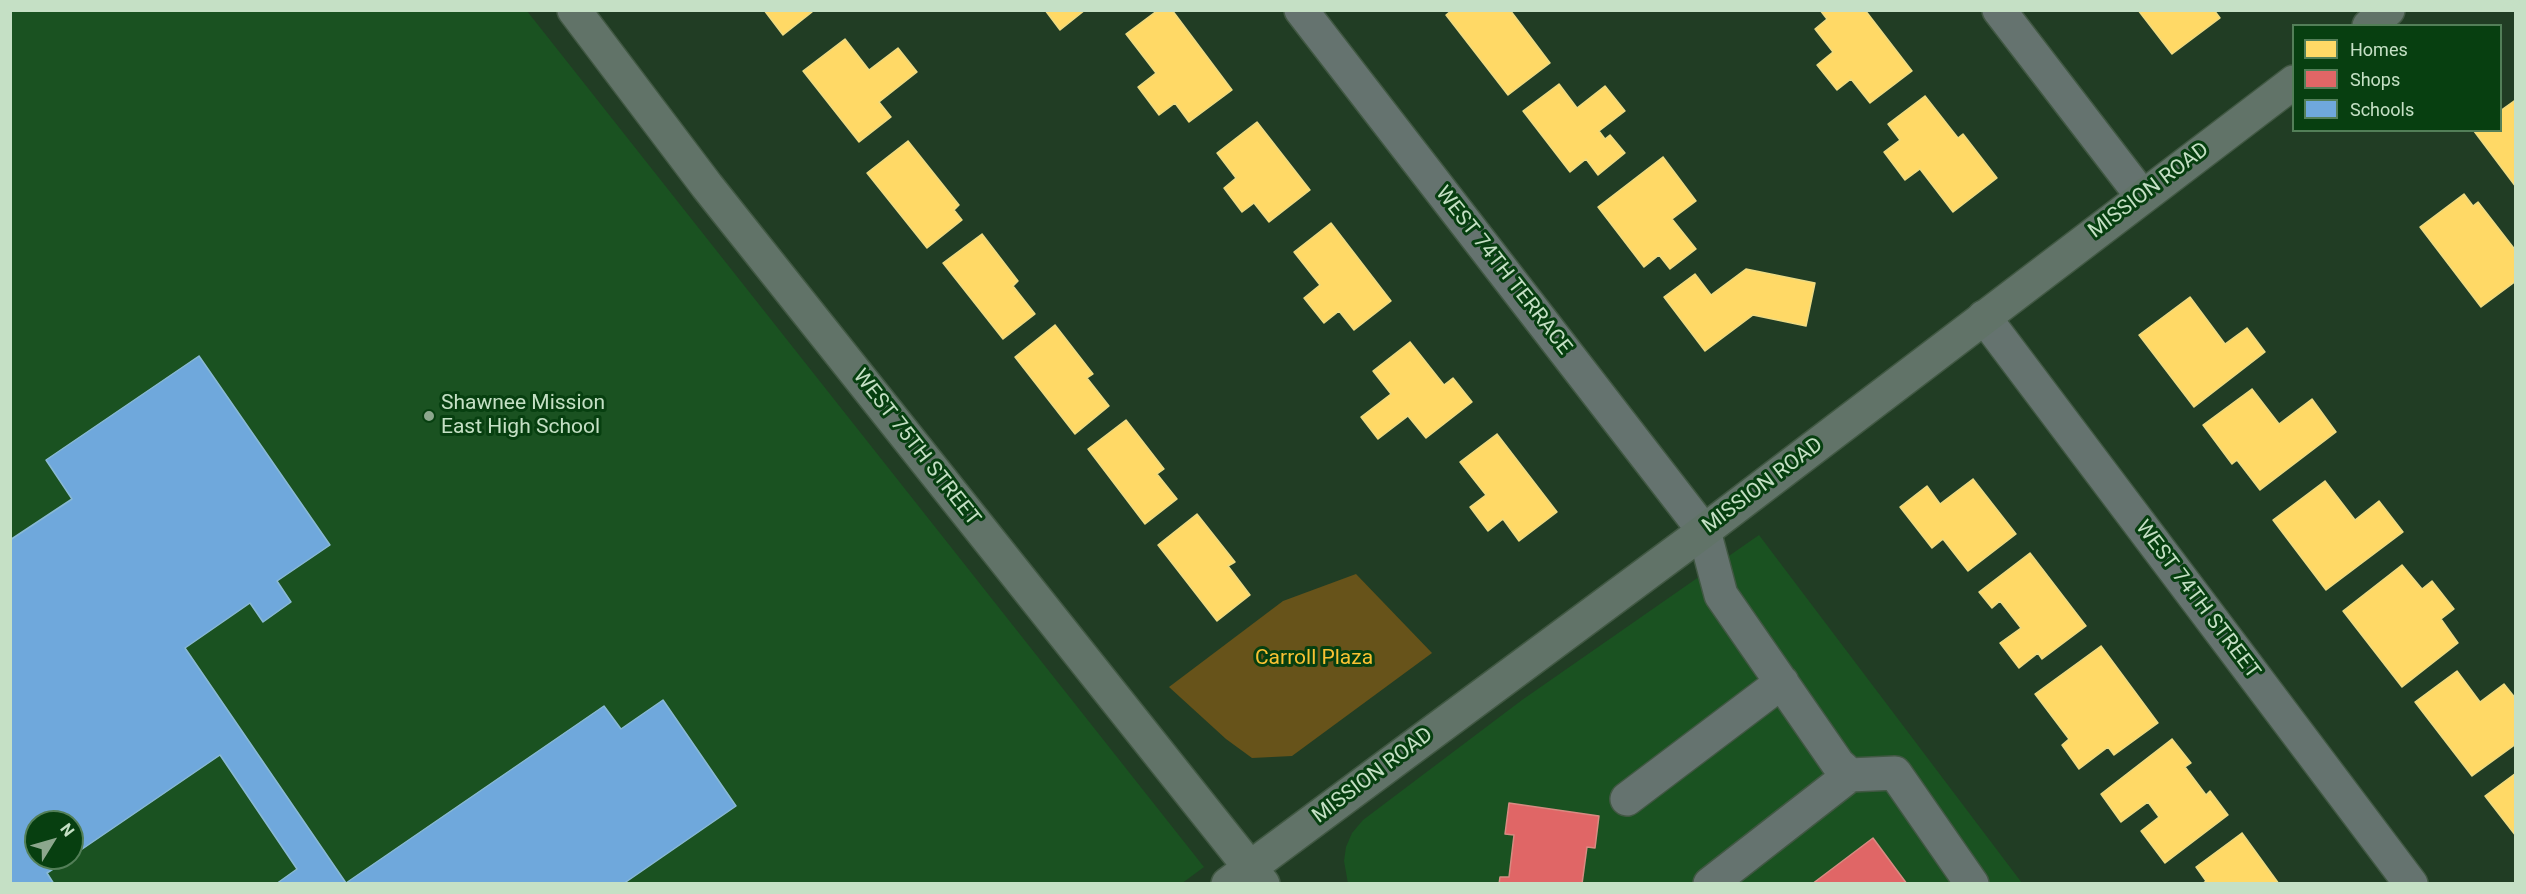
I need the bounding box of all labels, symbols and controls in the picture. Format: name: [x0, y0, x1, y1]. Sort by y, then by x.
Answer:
legend: [2292, 24, 2502, 132]
text: Homes: [2350, 39, 2408, 60]
text: Shops: [2350, 69, 2400, 90]
text: Schools: [2350, 99, 2414, 120]
street label: MISSION ROAD: [2084, 138, 2214, 244]
street label: WEST 74TH TERRACE: [1429, 182, 1577, 360]
street label: WEST 75TH STREET: [847, 365, 985, 531]
place label: Shawnee Mission East High School: [441, 391, 605, 441]
marker: Shawnee Mission East High School: [422, 409, 436, 423]
street label: MISSION ROAD: [1698, 433, 1828, 539]
street label: WEST 74TH STREET: [2129, 516, 2265, 684]
park label: Carroll Plaza: [1255, 646, 1373, 672]
street label: MISSION ROAD: [1308, 723, 1438, 829]
north arrow: [24, 810, 84, 870]
text: N: [56, 820, 78, 840]

